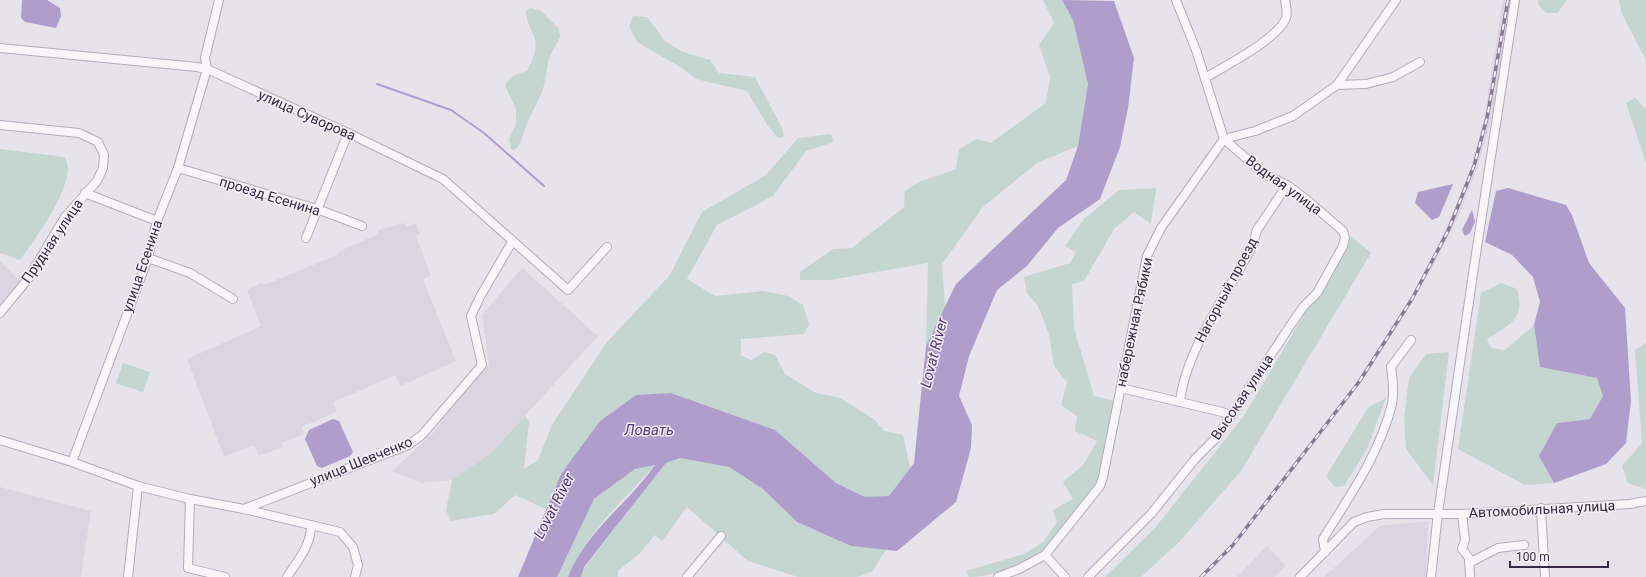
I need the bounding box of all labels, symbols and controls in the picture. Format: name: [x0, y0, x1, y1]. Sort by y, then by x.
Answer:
street label: улица Суворова: [256, 86, 358, 144]
street label: Водная улица: [1243, 152, 1325, 218]
street label: проезд Есенина: [218, 173, 322, 219]
street label: Прудная улица: [18, 196, 86, 286]
street label: улица Есенина: [119, 218, 165, 314]
street label: Нагорный проезд: [1192, 234, 1261, 345]
street label: набережная Рябики: [1112, 256, 1156, 388]
water label: Lovat River: [917, 315, 952, 390]
street label: Высокая улица: [1207, 351, 1277, 443]
water label: Ловать: [623, 421, 674, 439]
street label: улица Шевченко: [307, 433, 415, 489]
water label: Lovat River: [530, 469, 579, 542]
street label: Автомобильная улица: [1468, 497, 1616, 521]
scale bar: [1510, 543, 1608, 569]
text: 100 m: [1516, 550, 1550, 564]

